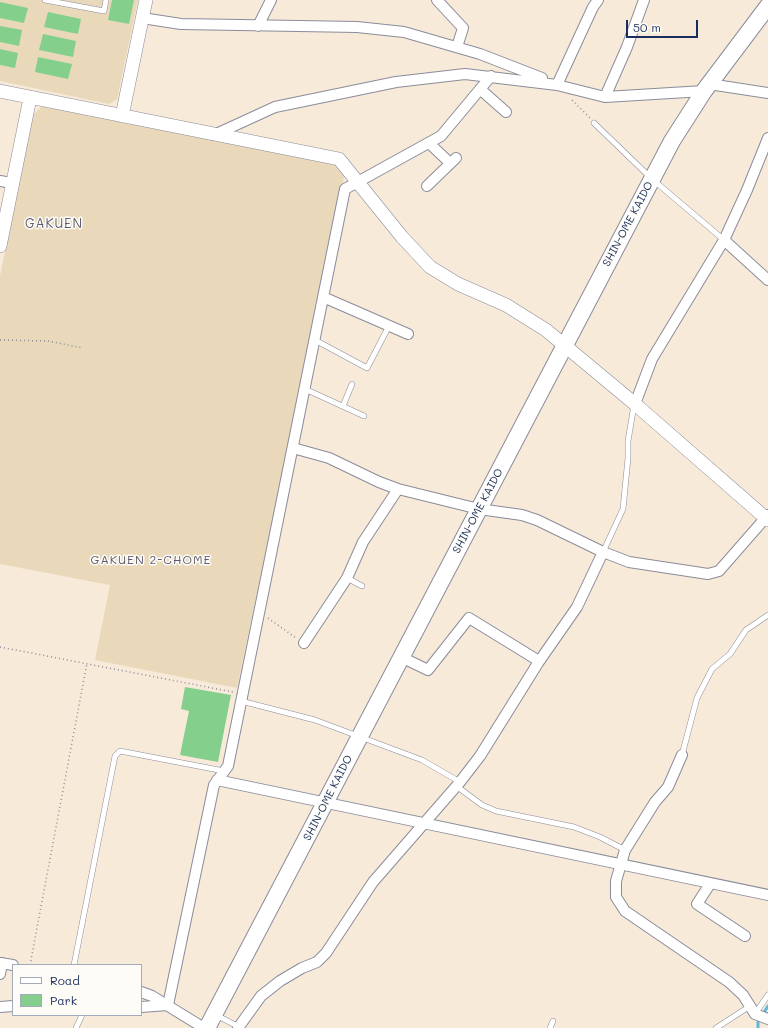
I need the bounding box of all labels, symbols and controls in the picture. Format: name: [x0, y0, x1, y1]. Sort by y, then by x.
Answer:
scale bar: [628, 12, 700, 38]
text: 50 m: [633, 19, 661, 35]
street label: SHIN-OME KAIDO: [600, 179, 656, 269]
district label: GAKUEN: [25, 216, 83, 232]
street label: SHIN-OME KAIDO: [450, 466, 506, 556]
district label: GAKUEN 2-CHOME: [91, 553, 211, 567]
street label: SHIN-OME KAIDO: [301, 753, 355, 843]
legend: [12, 964, 142, 1016]
text: Road: [50, 972, 80, 988]
text: Park: [50, 992, 77, 1008]

